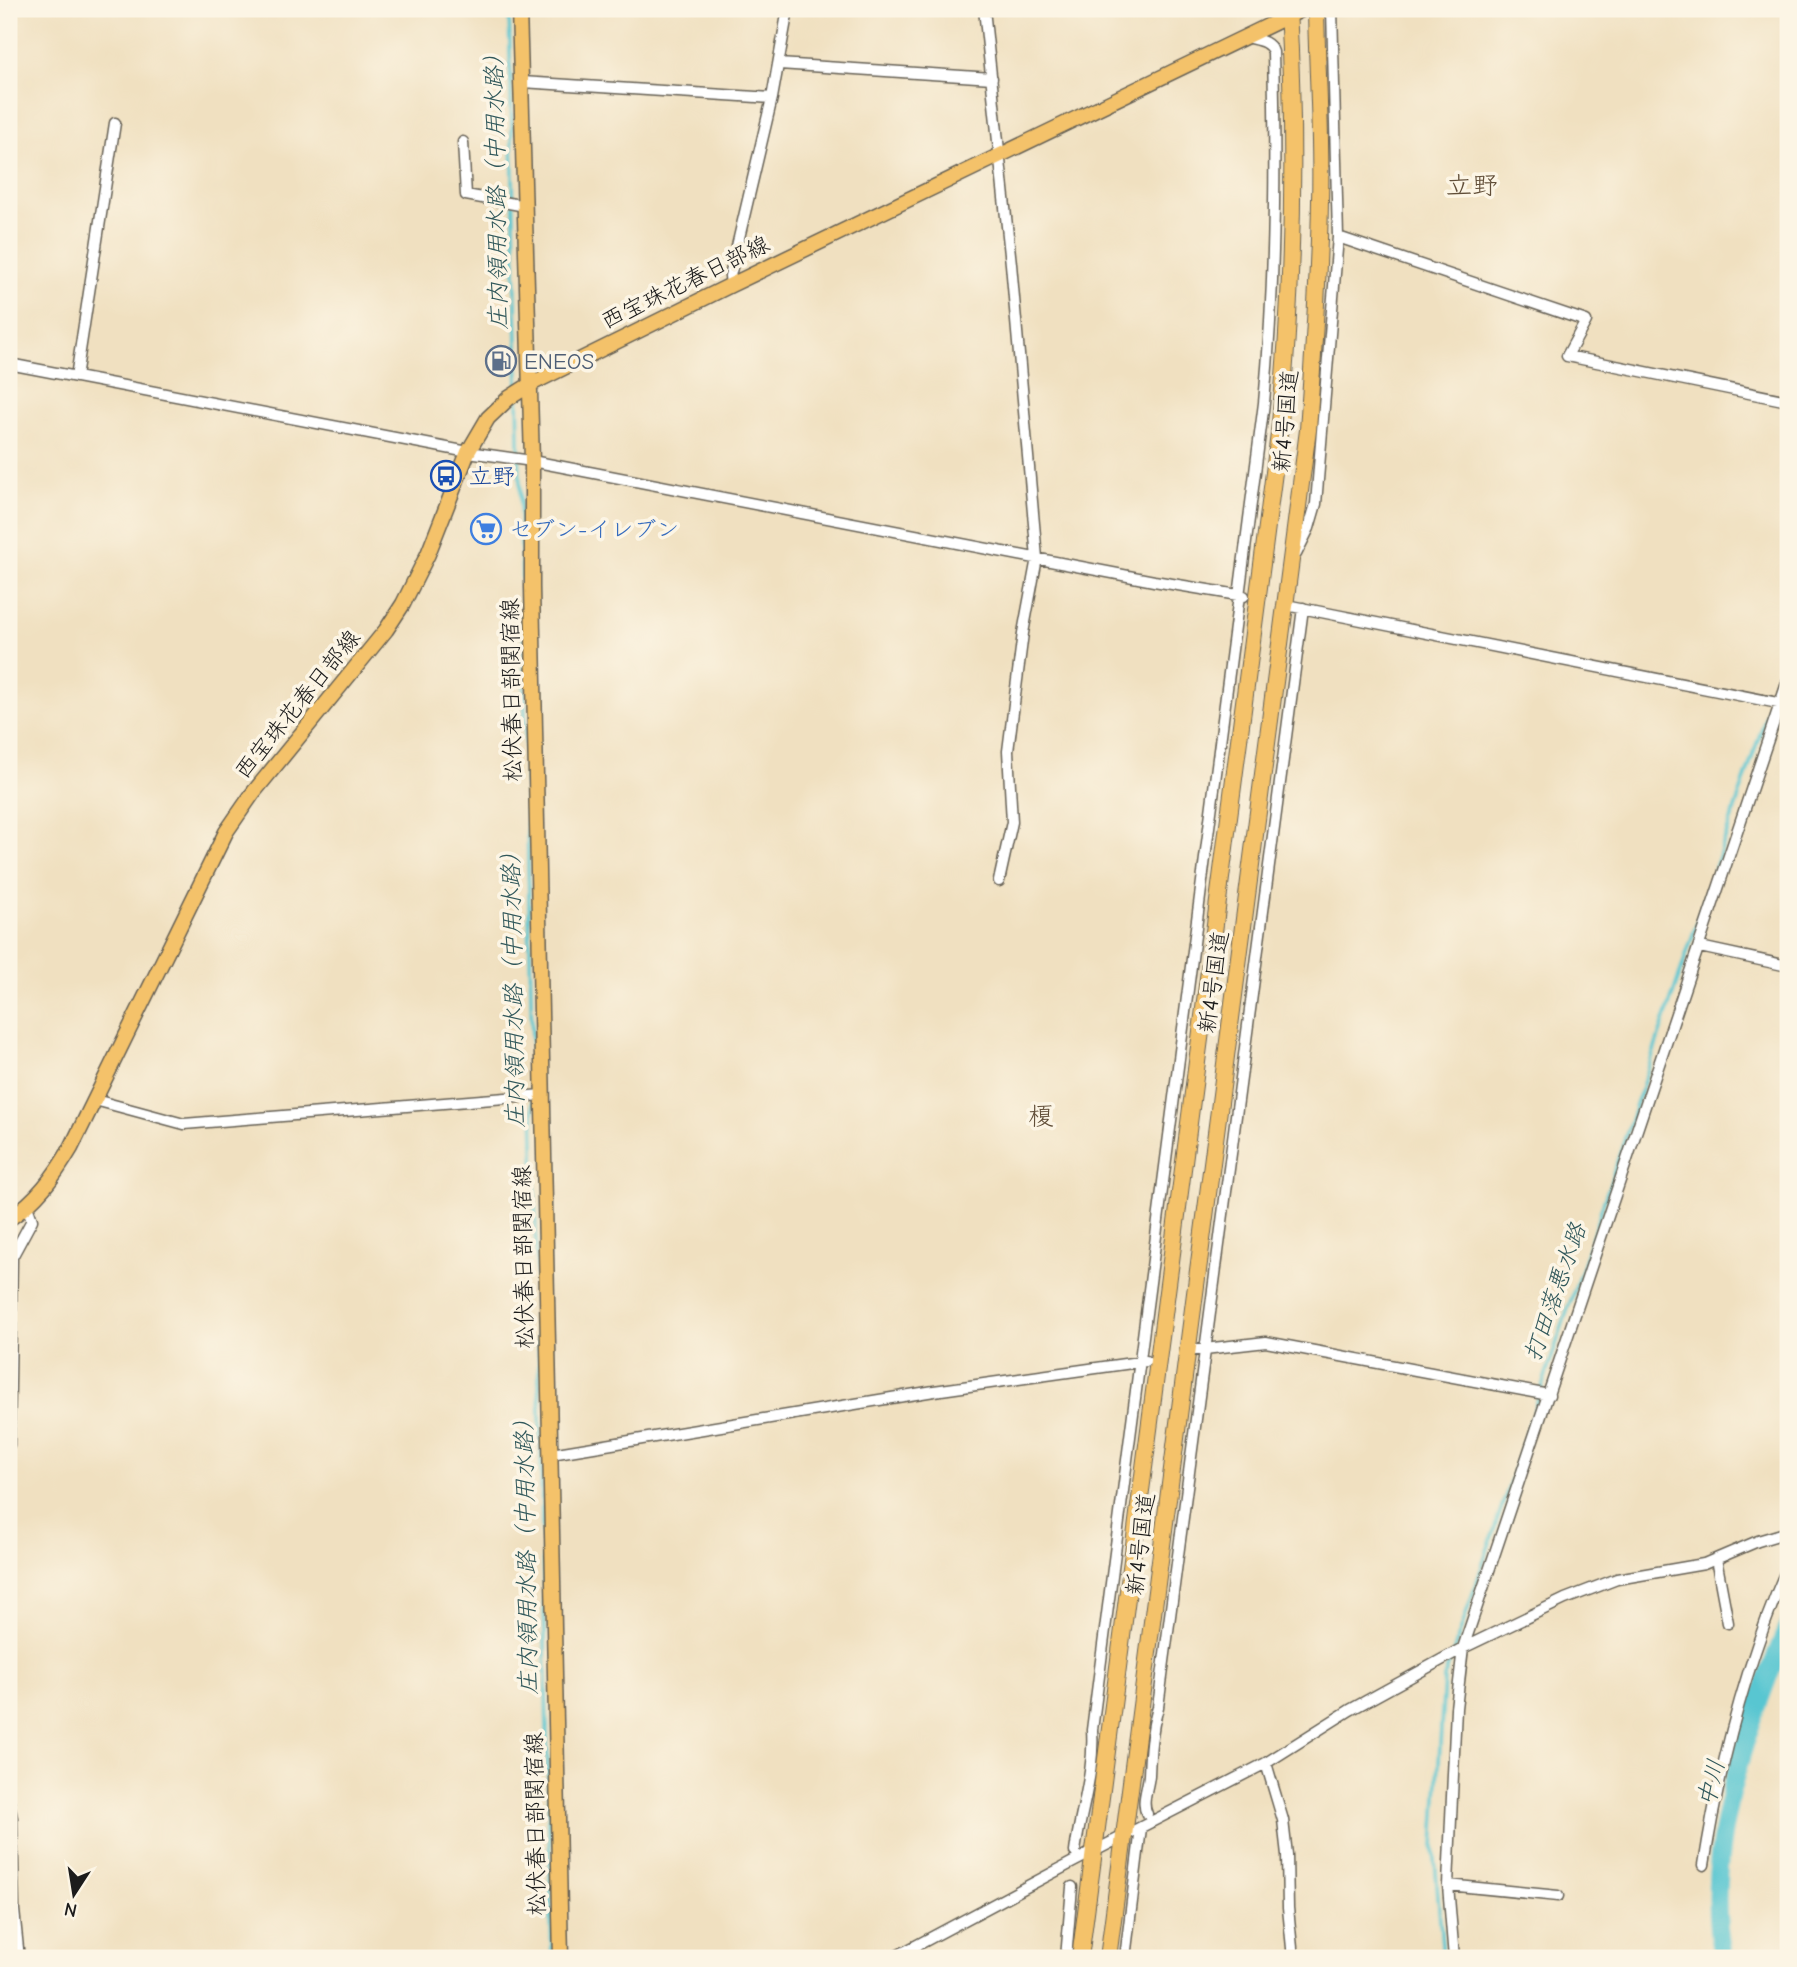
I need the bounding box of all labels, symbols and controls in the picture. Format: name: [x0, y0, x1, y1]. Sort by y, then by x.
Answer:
water label: 庄内領用水路（中用水路）: [479, 42, 513, 330]
district label: 立野: [1446, 171, 1498, 201]
street label: 西宝珠花春日部線: [597, 230, 774, 335]
fuel station icon: ENEOS: [484, 344, 518, 378]
place label: ENEOS: [524, 348, 594, 375]
street label: 新4号国道: [1268, 368, 1303, 474]
bus stop icon: 立野: [429, 459, 463, 493]
place label: 立野: [469, 463, 515, 490]
supermarket icon: セブン-イレブン: [469, 512, 503, 546]
place label: セブン-イレブン: [509, 516, 679, 543]
street label: 松伏春日部関宿線: [496, 598, 527, 782]
street label: 西宝珠花春日部線: [229, 624, 366, 784]
water label: 庄内領用水路（中用水路）: [496, 840, 530, 1128]
street label: 新4号国道: [1193, 929, 1234, 1035]
district label: 榎: [1028, 1102, 1054, 1132]
street label: 松伏春日部関宿線: [508, 1165, 539, 1349]
water label: 打田落悪水路: [1518, 1217, 1592, 1365]
water label: 庄内領用水路（中用水路）: [509, 1407, 543, 1695]
street label: 新4号国道: [1121, 1491, 1160, 1597]
street label: 松伏春日部関宿線: [520, 1732, 551, 1916]
water label: 中川: [1692, 1756, 1730, 1810]
north arrow: [38, 1858, 108, 1928]
text: N: [62, 1898, 79, 1922]

